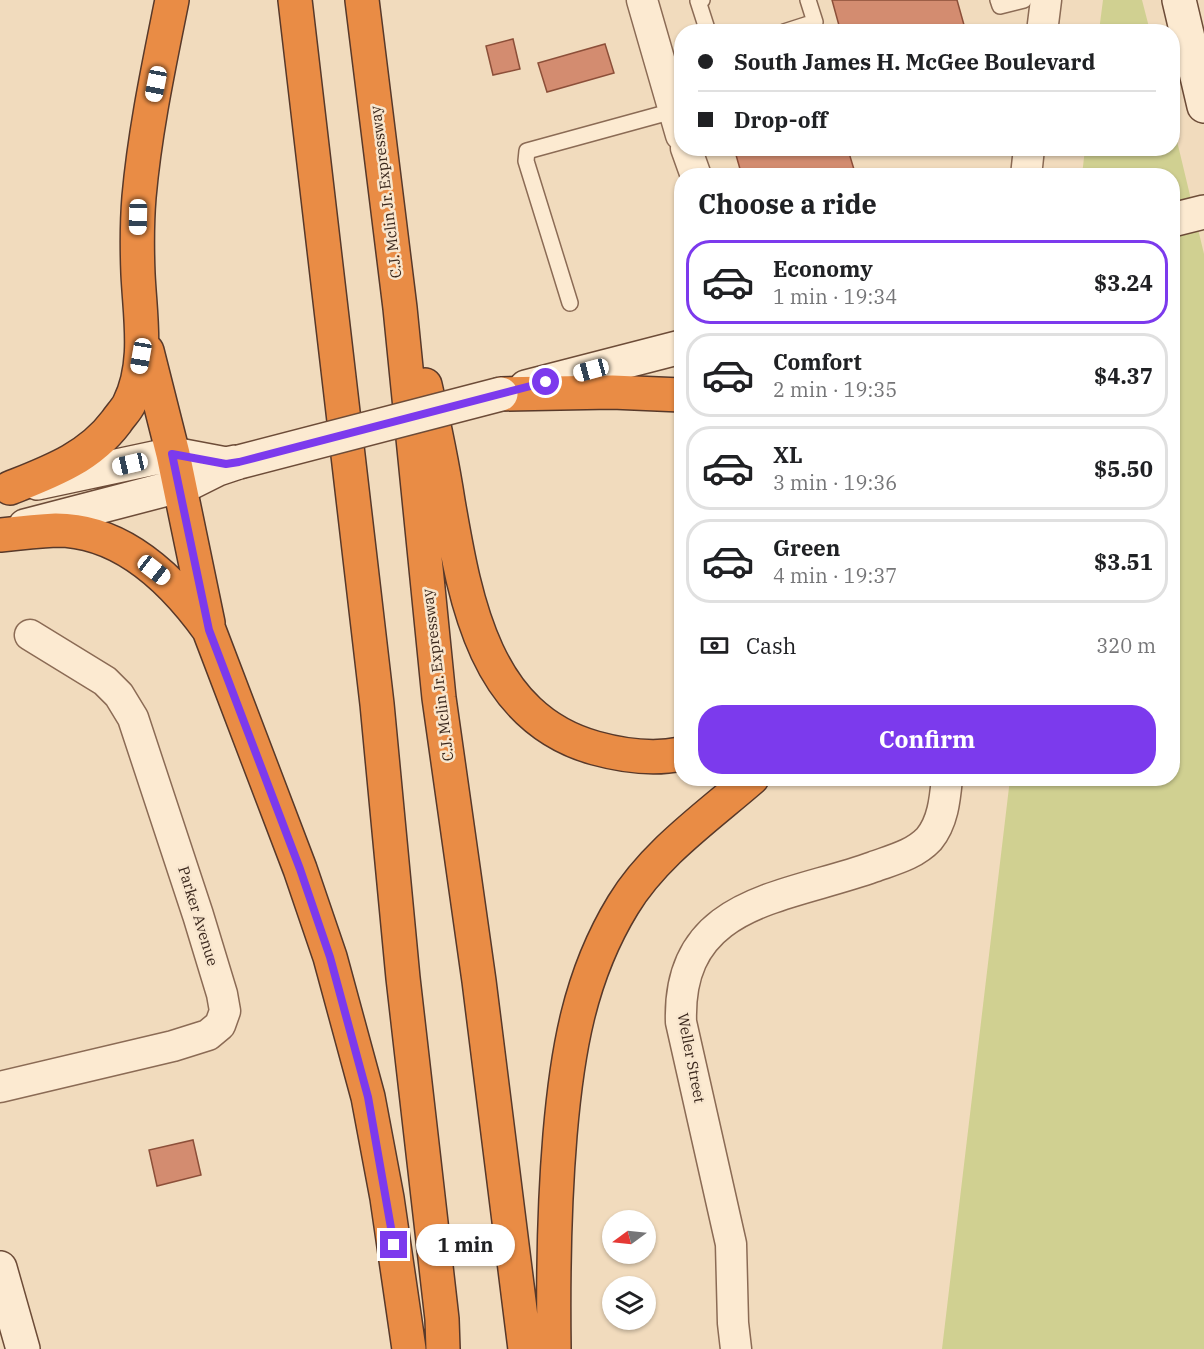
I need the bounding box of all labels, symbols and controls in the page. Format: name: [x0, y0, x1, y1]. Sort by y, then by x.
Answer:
text: South James H. McGee Boulevard: [734, 47, 1095, 76]
car: [144, 65, 168, 103]
street label: C.J. Mclin Jr. Expressway: [366, 105, 406, 279]
text: Drop-off: [734, 105, 828, 134]
text: Choose a ride: [698, 186, 877, 221]
car: [129, 199, 147, 235]
text: Economy: [773, 254, 873, 283]
icon: car: [701, 255, 755, 309]
text: $3.24: [1094, 268, 1153, 297]
text: 1 min · 19:34: [773, 283, 897, 310]
car: [129, 337, 153, 375]
text: Comfort: [773, 347, 862, 376]
icon: car: [701, 348, 755, 402]
car: [571, 357, 611, 383]
text: $4.37: [1094, 361, 1153, 390]
route start: [532, 368, 559, 395]
text: 2 min · 19:35: [773, 376, 897, 403]
text: XL: [773, 440, 803, 469]
icon: car: [701, 441, 755, 495]
car: [110, 451, 150, 477]
text: $5.50: [1094, 454, 1153, 483]
text: 3 min · 19:36: [773, 469, 897, 496]
text: Green: [773, 533, 840, 562]
icon: car: [701, 534, 755, 588]
text: $3.51: [1094, 547, 1153, 576]
car: [134, 552, 174, 588]
text: 4 min · 19:37: [773, 562, 897, 589]
street label: C.J. Mclin Jr. Expressway: [418, 588, 458, 762]
icon: cash: [698, 629, 731, 662]
text: Cash: [746, 631, 797, 660]
text: 320 m: [1096, 632, 1156, 659]
button: Confirm: [698, 705, 1156, 774]
street label: Parker Avenue: [174, 864, 223, 968]
street label: Weller Street: [673, 1011, 710, 1104]
north arrow: [602, 1210, 656, 1264]
map controls: [602, 1210, 656, 1330]
callout: 1 min: [415, 1224, 514, 1266]
route end: [380, 1231, 407, 1258]
text: 1 min: [438, 1231, 494, 1258]
button: layers: [602, 1276, 656, 1330]

